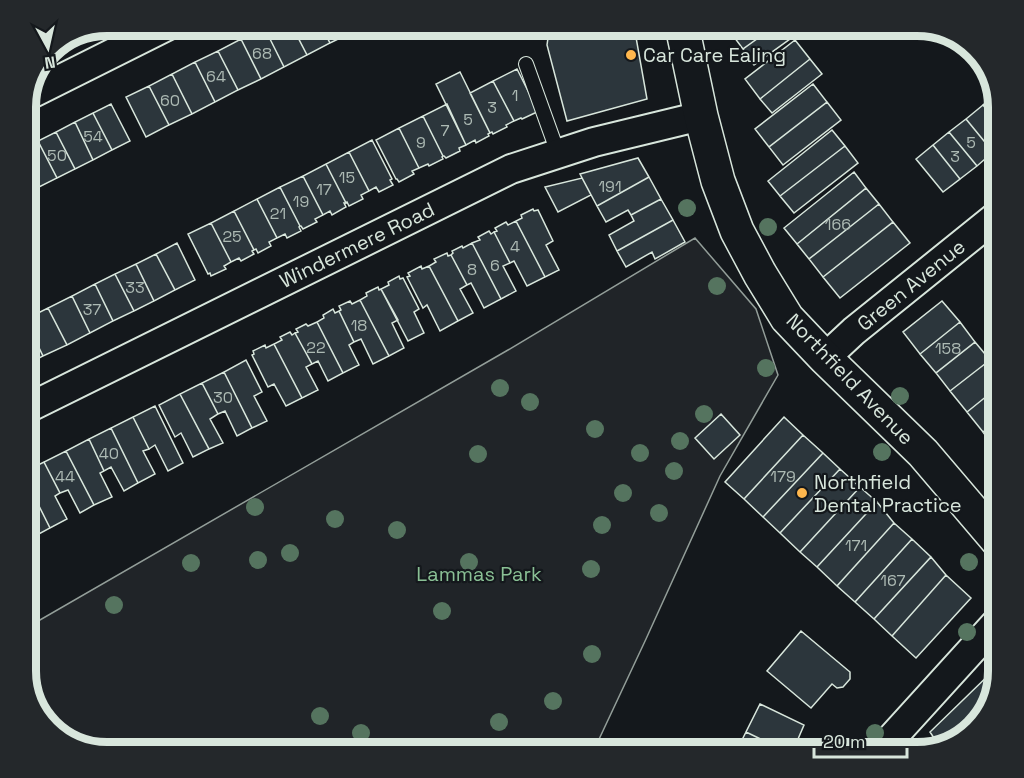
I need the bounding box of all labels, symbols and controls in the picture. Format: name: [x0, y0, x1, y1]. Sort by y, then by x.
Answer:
north arrow: [18, 18, 78, 78]
place label: Car Care Ealing: [643, 42, 786, 68]
house number: 68: [252, 43, 272, 64]
marker: Car Care Ealing: [624, 48, 638, 62]
text: N: [43, 51, 57, 74]
house number: 64: [206, 66, 226, 87]
house number: 1: [512, 85, 518, 106]
house number: 60: [160, 90, 180, 111]
house number: 3: [487, 97, 497, 118]
house number: 5: [463, 109, 473, 130]
house number: 7: [440, 120, 450, 141]
house number: 54: [83, 126, 103, 147]
house number: 9: [416, 132, 426, 153]
house number: 5: [966, 132, 976, 153]
house number: 50: [47, 145, 67, 166]
house number: 3: [950, 146, 960, 167]
house number: 15: [339, 167, 355, 188]
house number: 191: [598, 176, 622, 197]
house number: 17: [316, 179, 332, 200]
house number: 19: [293, 191, 309, 212]
street label: Windermere Road: [275, 196, 439, 294]
house number: 21: [270, 203, 286, 224]
house number: 166: [825, 214, 851, 235]
house number: 25: [222, 226, 242, 247]
street label: Green Avenue: [852, 233, 970, 337]
house number: 4: [510, 236, 520, 257]
house number: 6: [490, 255, 500, 276]
house number: 8: [467, 259, 477, 280]
house number: 33: [125, 277, 145, 298]
house number: 37: [83, 299, 101, 320]
street label: Northfield Avenue: [781, 308, 919, 450]
house number: 18: [351, 315, 367, 336]
house number: 22: [306, 337, 326, 358]
house number: 158: [935, 338, 961, 359]
house number: 30: [213, 387, 233, 408]
house number: 40: [99, 443, 119, 464]
house number: 44: [55, 466, 75, 487]
house number: 179: [770, 466, 796, 487]
place label: Northfield Dental Practice: [814, 469, 962, 518]
marker: Northfield Dental Practice: [795, 486, 809, 500]
house number: 171: [845, 535, 867, 556]
park label: Lammas Park: [416, 561, 542, 587]
house number: 167: [880, 570, 906, 591]
scale bar: [814, 721, 907, 759]
text: 20 m: [823, 730, 866, 753]

